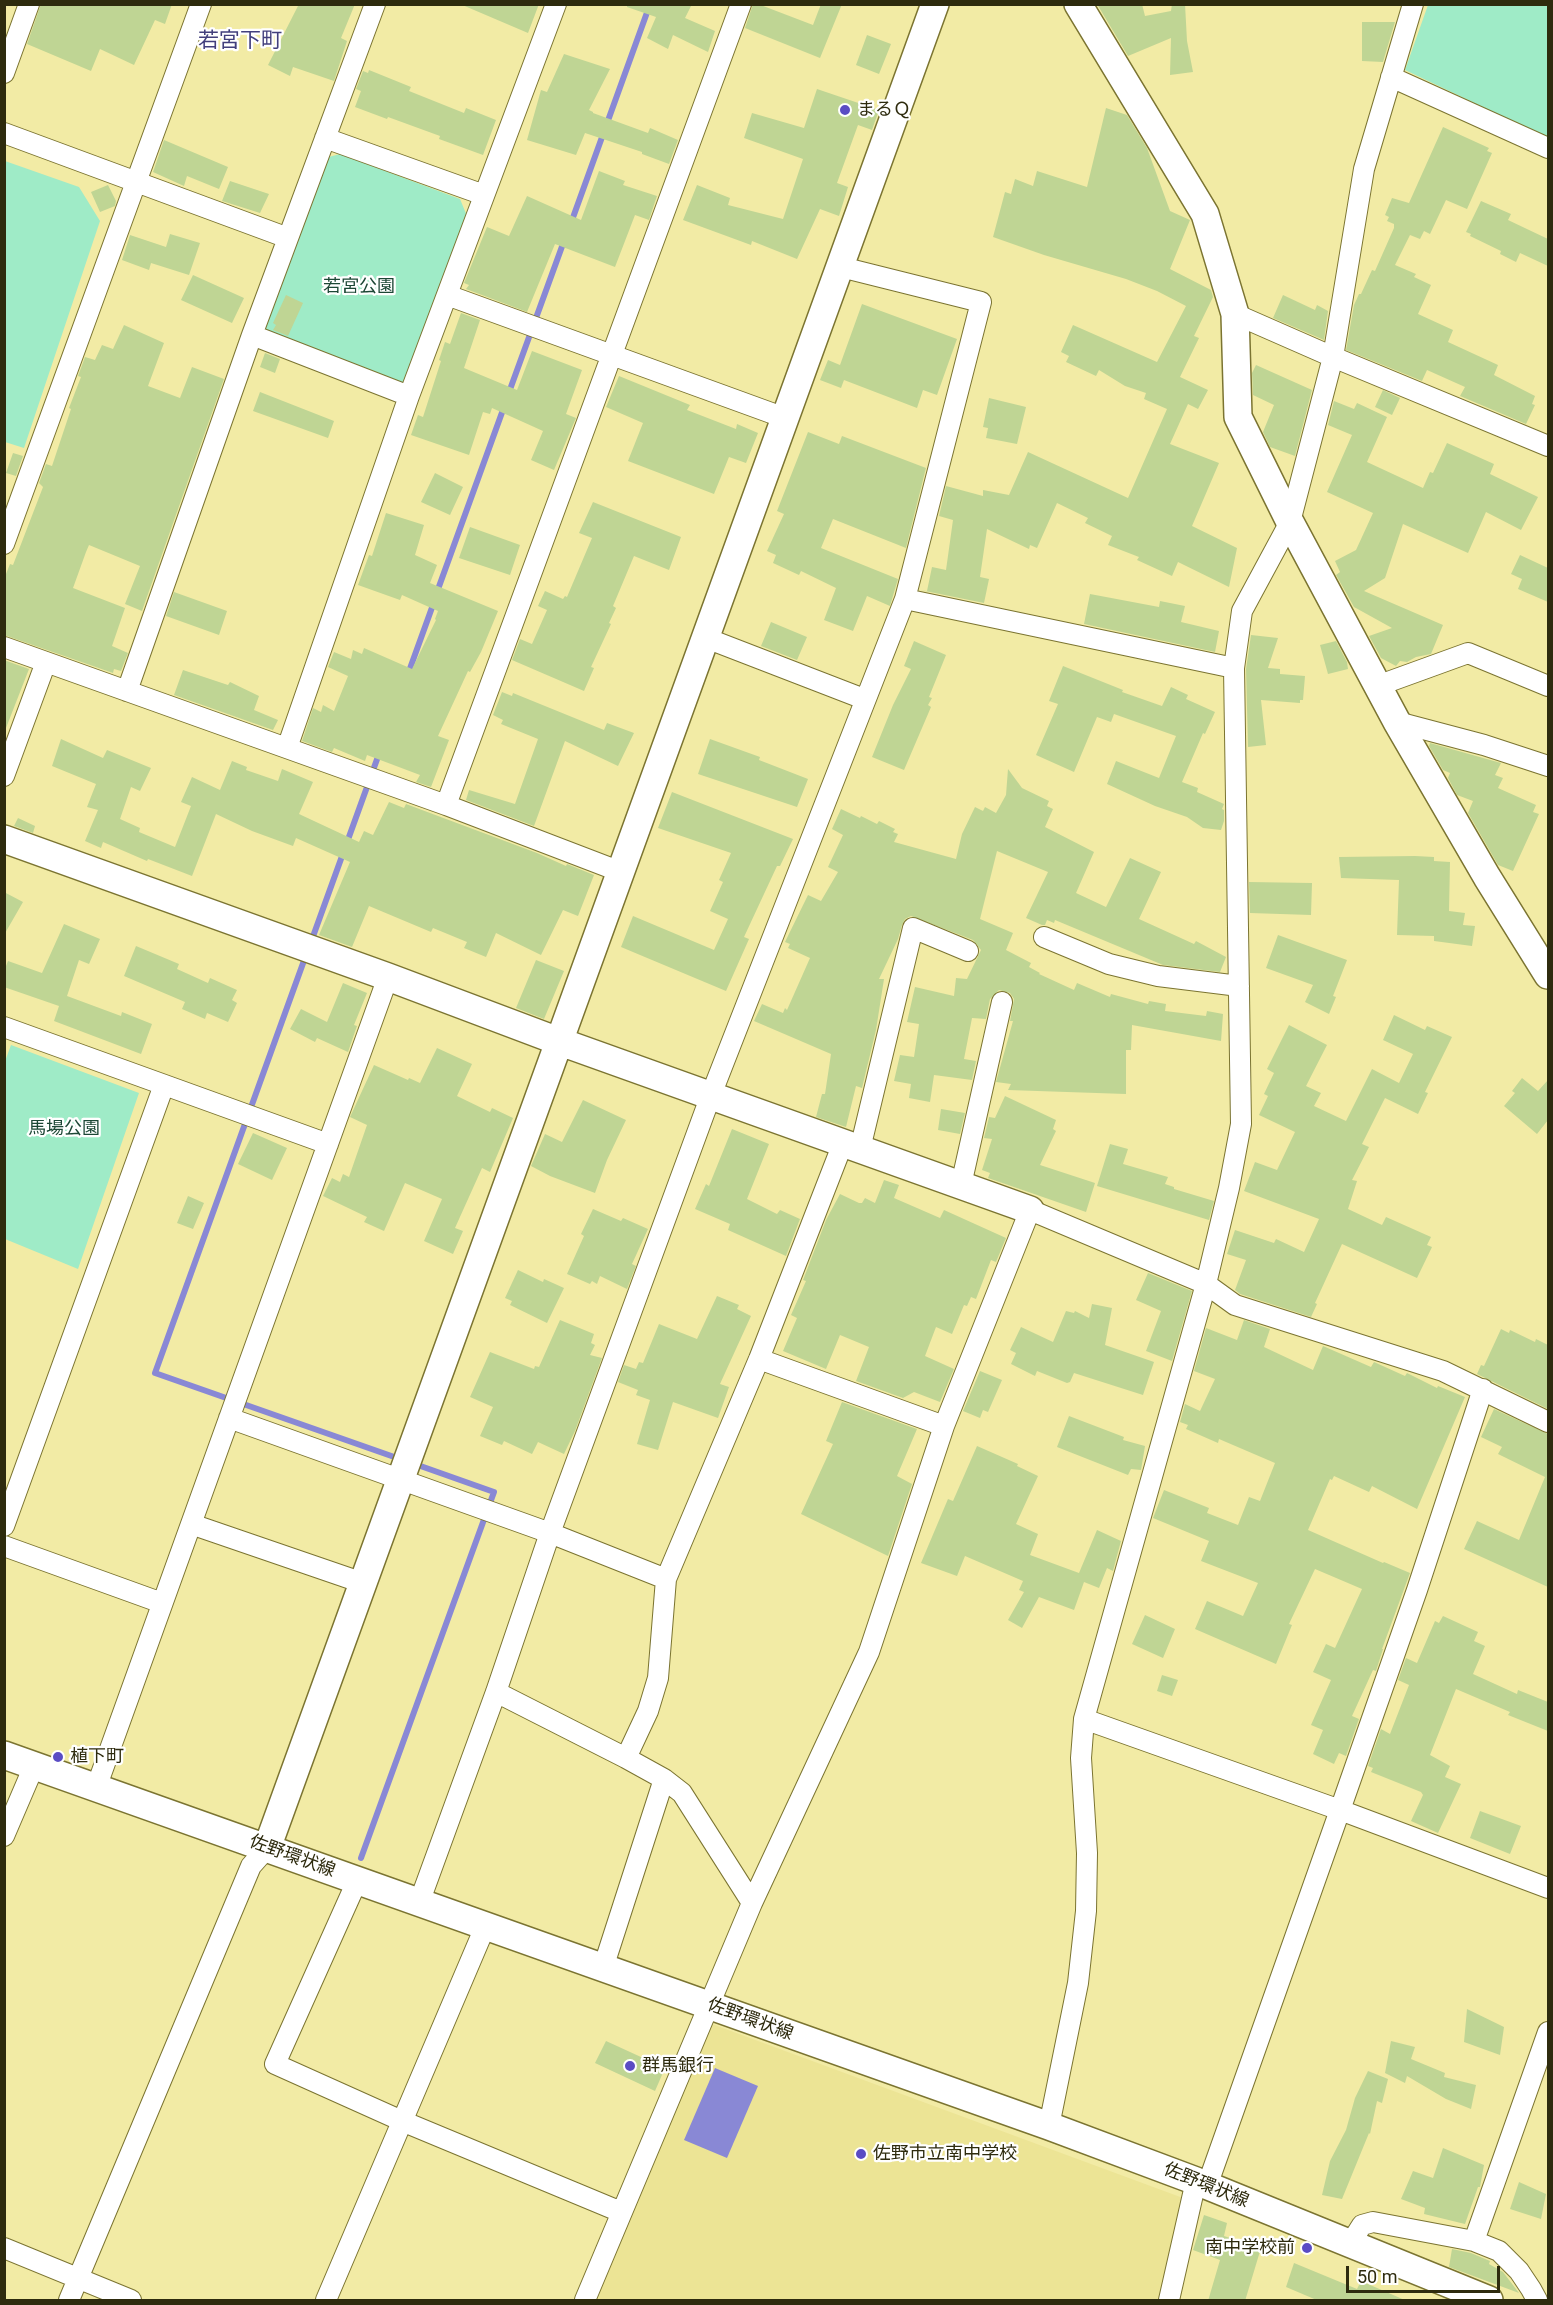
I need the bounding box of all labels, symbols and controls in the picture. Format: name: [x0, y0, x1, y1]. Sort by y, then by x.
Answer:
district label: 若宮下町: [198, 29, 282, 55]
place label: まるＱ: [857, 99, 911, 121]
marker: まるＱ: [838, 103, 852, 117]
park label: 若宮公園: [323, 276, 395, 298]
park label: 馬場公園: [28, 1118, 100, 1140]
place label: 植下町: [70, 1746, 124, 1768]
marker: 植下町: [51, 1750, 65, 1764]
street label: 佐野環状線: [246, 1831, 338, 1883]
street label: 佐野環状線: [704, 1994, 796, 2046]
place label: 群馬銀行: [642, 2055, 714, 2077]
marker: 群馬銀行: [623, 2059, 637, 2073]
place label: 佐野市立南中学校: [873, 2143, 1017, 2165]
marker: 佐野市立南中学校: [854, 2147, 868, 2161]
street label: 佐野環状線: [1160, 2159, 1252, 2213]
place label: 南中学校前: [1205, 2237, 1295, 2259]
marker: 南中学校前: [1300, 2241, 1314, 2255]
scale bar: [1349, 2254, 1504, 2292]
text: 50 m: [1357, 2266, 1397, 2287]

